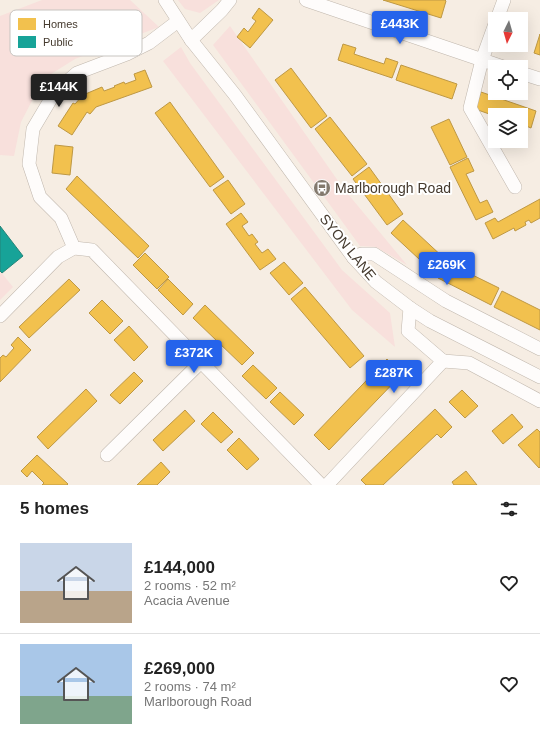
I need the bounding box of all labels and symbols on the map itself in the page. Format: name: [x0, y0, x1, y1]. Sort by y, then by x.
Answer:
legend: [10, 10, 142, 56]
pin: £443K: [372, 11, 428, 45]
north arrow: [488, 12, 528, 52]
text: Homes: [43, 18, 78, 30]
text: Public: [43, 36, 73, 48]
pin: £144K: [31, 74, 87, 108]
bus stop icon: Marlborough Road: [312, 178, 332, 198]
place label: Marlborough Road: [335, 180, 451, 196]
street label: SYON LANE: [317, 211, 379, 283]
pin: £269K: [419, 252, 475, 286]
pin: £372K: [166, 340, 222, 374]
pin: £287K: [366, 360, 422, 394]

